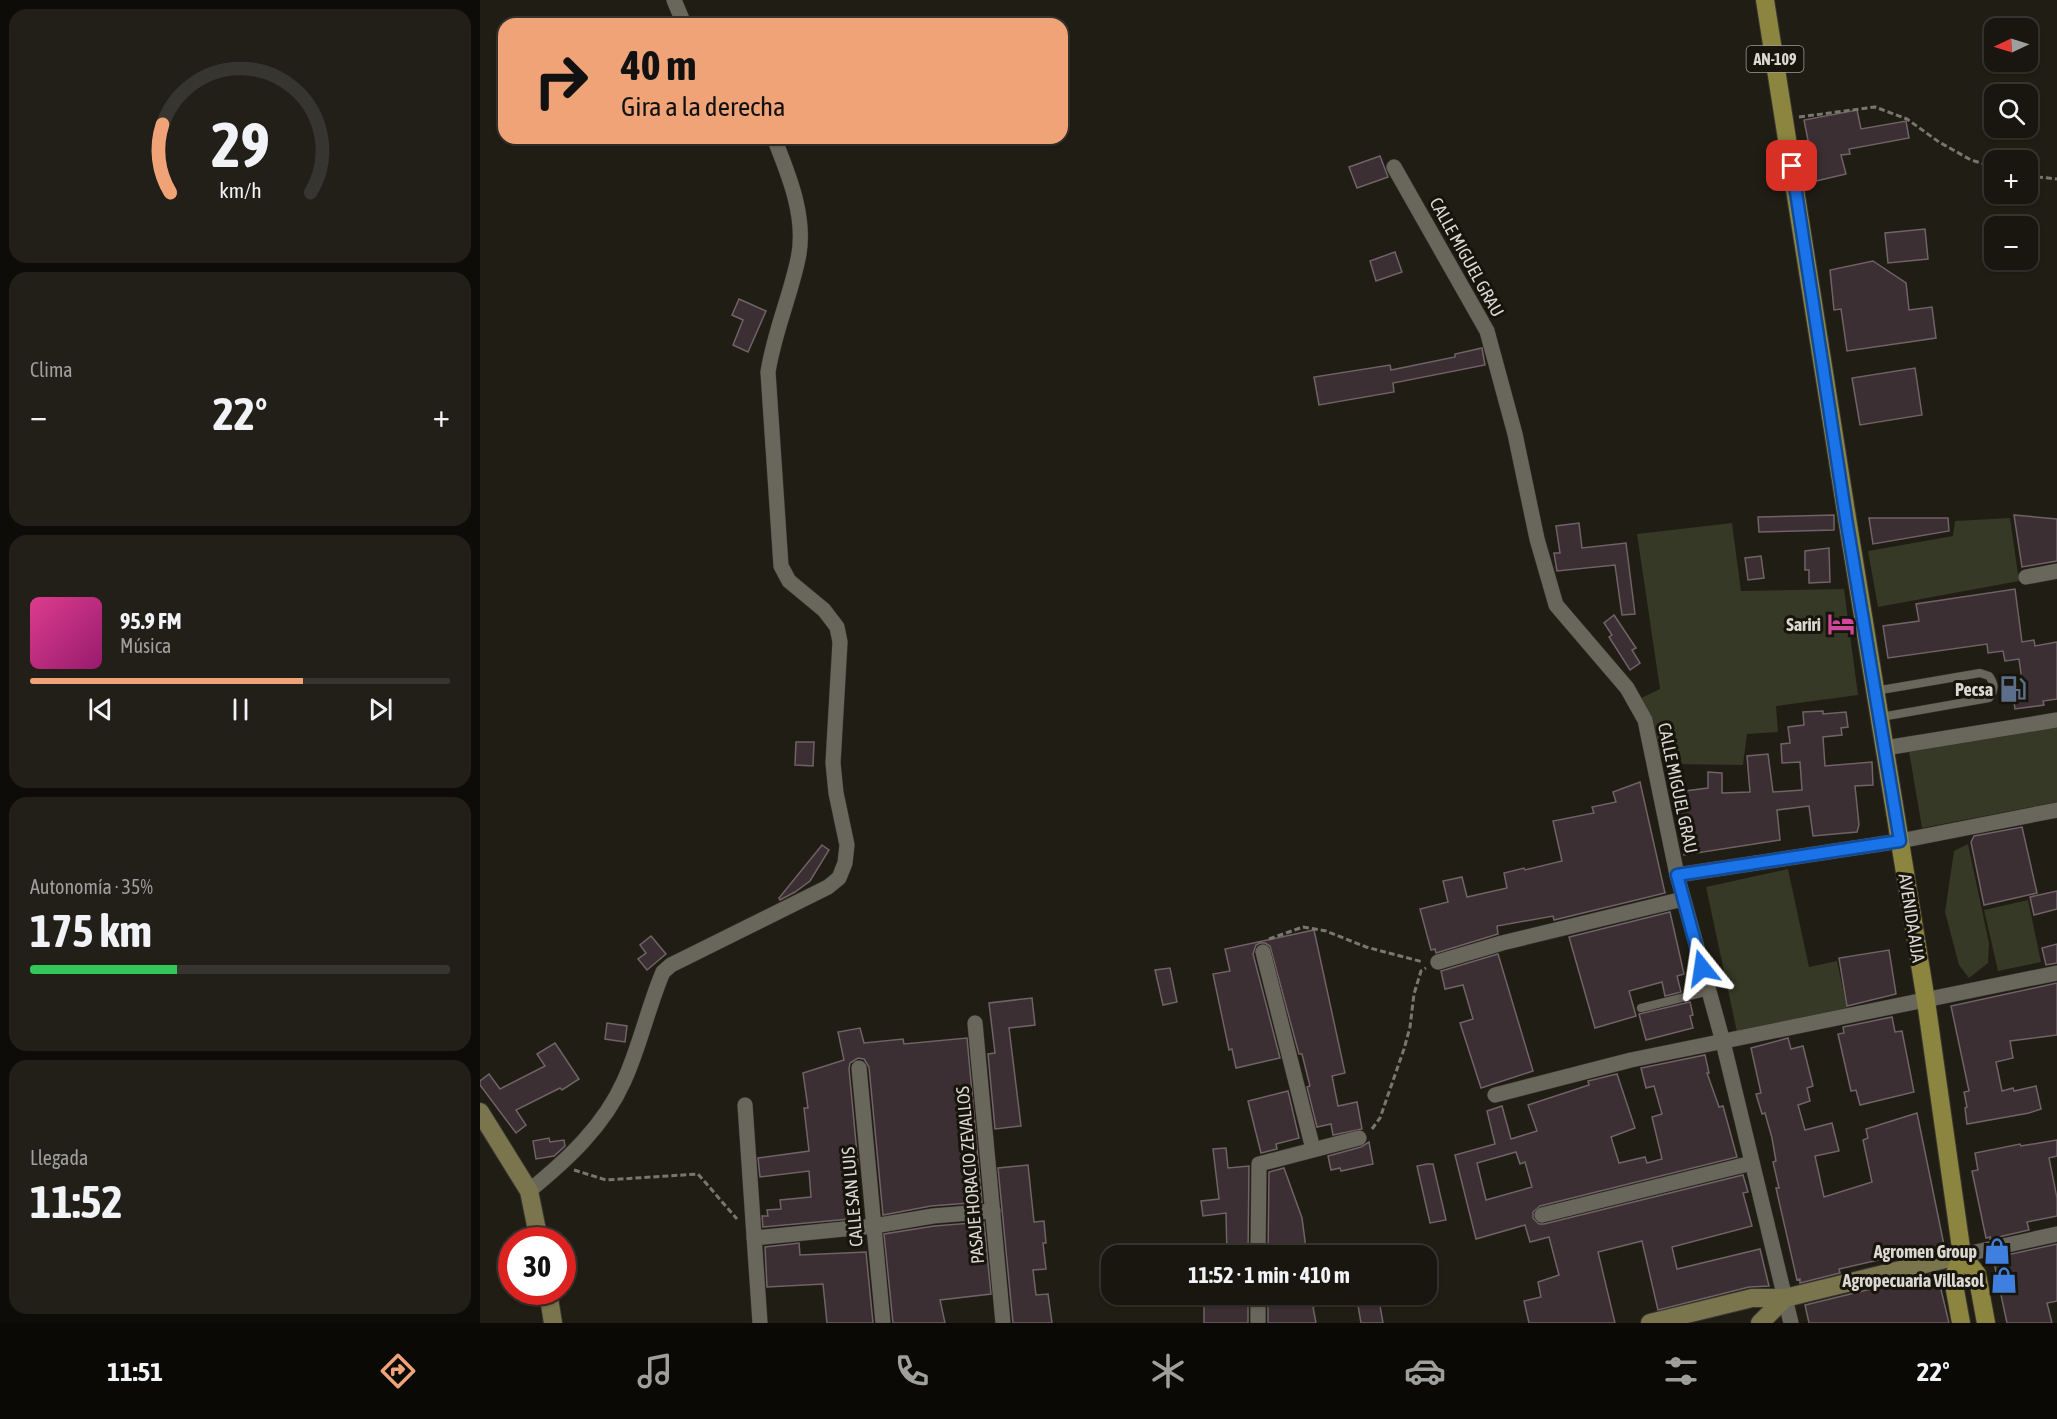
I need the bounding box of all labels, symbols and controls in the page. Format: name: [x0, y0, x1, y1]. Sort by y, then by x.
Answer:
north arrow: [1984, 18, 2038, 72]
map controls: [1984, 18, 2038, 270]
text: 40 m: [621, 41, 696, 89]
icon: right: [522, 42, 600, 120]
road number: AN-109: [1746, 46, 1804, 72]
button: search: [1984, 84, 2038, 138]
text: Gira a la derecha: [621, 91, 786, 122]
text: 29: [211, 109, 269, 180]
pin: [1766, 140, 1817, 191]
icon: arrive: [1775, 149, 1808, 182]
button: +: [1984, 150, 2038, 204]
text: km/h: [219, 178, 261, 203]
street label: CALLE MIGUEL GRAU: [1426, 194, 1508, 320]
button: −: [1984, 216, 2038, 270]
text: Clima: [30, 358, 73, 381]
text: 22°: [213, 388, 267, 440]
text: −: [30, 396, 47, 434]
text: +: [433, 396, 450, 434]
text: 95.9 FM: [120, 608, 182, 634]
hotel icon: Sariri: [1826, 609, 1856, 639]
place label: Sariri: [1786, 614, 1821, 635]
text: Música: [120, 634, 171, 657]
fuel station icon: Pecsa: [1998, 674, 2028, 704]
place label: Pecsa: [1955, 679, 1993, 700]
icon: previous: [84, 693, 117, 726]
icon: pause: [224, 693, 257, 726]
icon: next: [364, 693, 397, 726]
street label: CALLE MIGUEL GRAU: [1654, 721, 1702, 855]
street label: AVENIDA AIJA: [1895, 872, 1929, 964]
text: Autonomía · 35%: [30, 875, 153, 898]
text: 175 km: [30, 905, 152, 957]
position arrow: [1670, 936, 1734, 1000]
street label: PASAJE HORACIO ZEVALLOS: [952, 1085, 988, 1265]
text: Llegada: [30, 1146, 88, 1169]
street label: CALLE SAN LUIS: [837, 1146, 867, 1248]
text: 11:52: [30, 1176, 123, 1228]
speed limit sign: 30: [498, 1227, 576, 1305]
shop icon: Agromen Group: [1982, 1236, 2012, 1266]
place label: Agromen Group: [1873, 1241, 1977, 1262]
text: 11:52 · 1 min · 410 m: [1188, 1262, 1350, 1288]
shop icon: Agropecuaria Villasol: [1989, 1265, 2019, 1295]
place label: Agropecuaria Villasol: [1842, 1270, 1984, 1291]
icon: directions: [377, 1350, 419, 1392]
icon: music: [634, 1350, 676, 1392]
icon: phone: [891, 1350, 933, 1392]
icon: climate: [1147, 1350, 1189, 1392]
icon: car: [1404, 1350, 1446, 1392]
icon: filters: [1660, 1350, 1702, 1392]
text: 11:51: [107, 1356, 163, 1387]
text: 22°: [1917, 1356, 1950, 1387]

